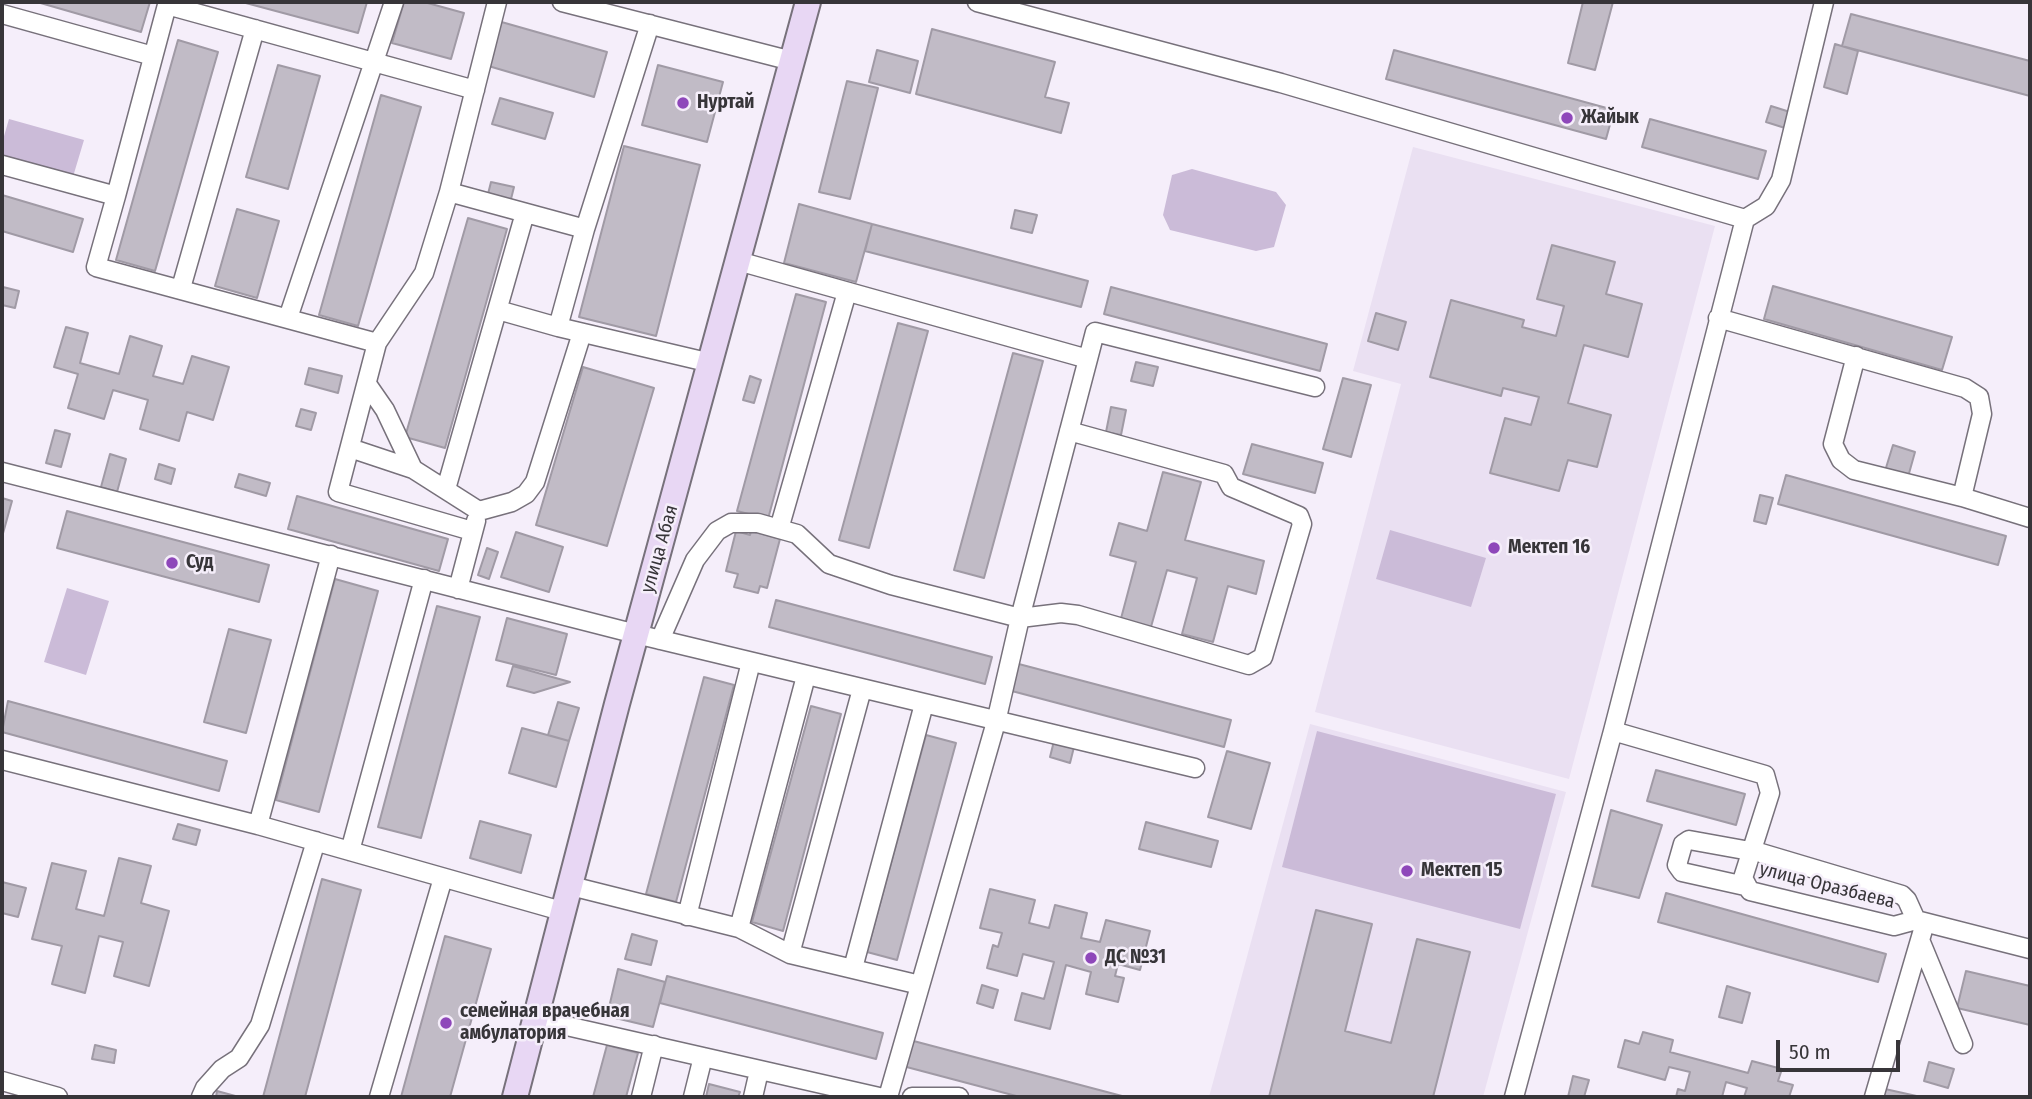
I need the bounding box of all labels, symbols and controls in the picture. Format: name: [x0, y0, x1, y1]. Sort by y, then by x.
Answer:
place label: Нуртай: [697, 92, 755, 114]
marker: Нуртай: [675, 95, 691, 111]
place label: Жайык: [1581, 107, 1639, 129]
marker: Жайык: [1559, 110, 1575, 126]
street label: улица Абая: [637, 502, 683, 596]
place label: Мектеп 16: [1508, 537, 1590, 559]
marker: Мектеп 16: [1486, 540, 1502, 556]
place label: Суд: [186, 552, 213, 574]
marker: Суд: [164, 555, 180, 571]
street label: улица Оразбаева: [1757, 858, 1897, 914]
place label: Мектеп 15: [1421, 860, 1503, 882]
marker: Мектеп 15: [1399, 863, 1415, 879]
place label: ДС №31: [1105, 947, 1166, 969]
marker: ДС №31: [1083, 950, 1099, 966]
place label: семейная врачебная амбулатория: [460, 1001, 630, 1045]
marker: семейная врачебная амбулатория: [438, 1015, 454, 1031]
scale bar: [1780, 1026, 1904, 1070]
text: 50 m: [1789, 1039, 1831, 1065]

